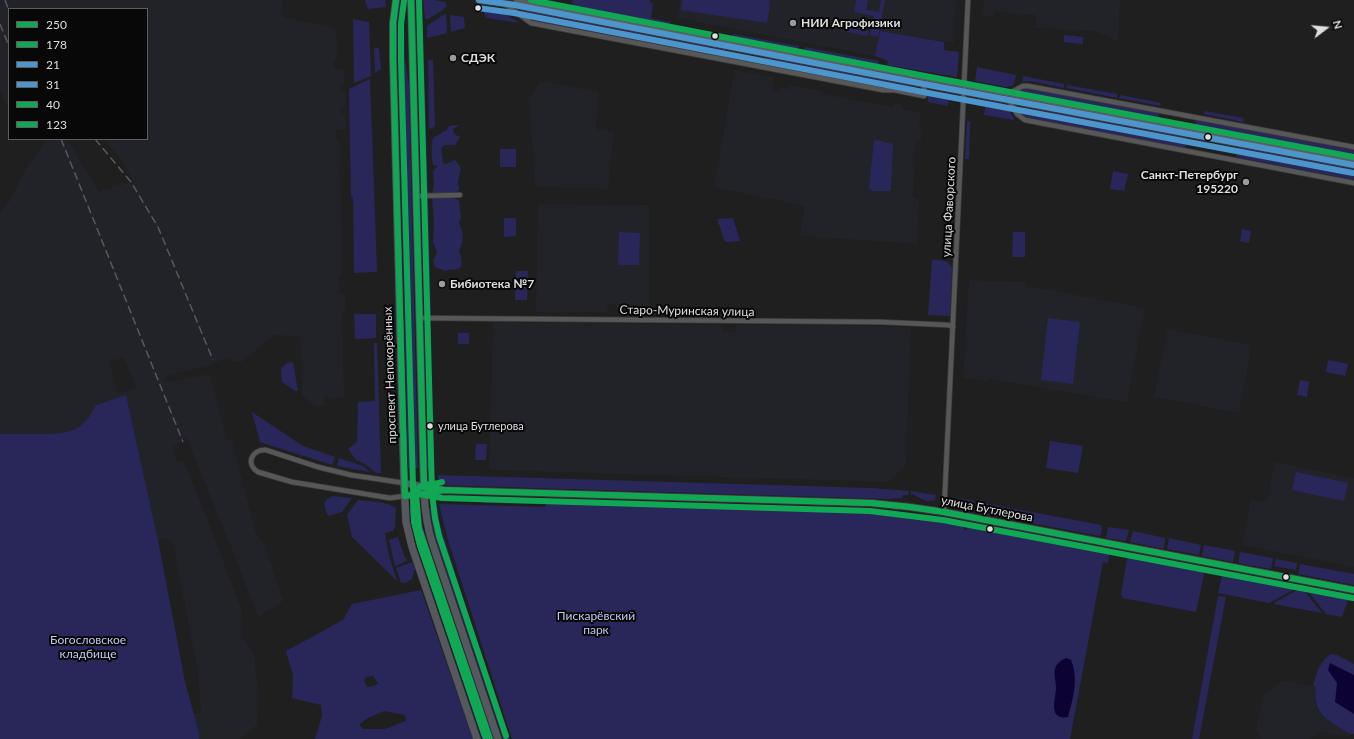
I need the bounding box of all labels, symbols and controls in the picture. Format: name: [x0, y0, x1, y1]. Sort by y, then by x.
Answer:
unlabelled marker: [473, 3, 483, 13]
legend: [8, 8, 148, 140]
north arrow: [1306, 8, 1346, 48]
place label: НИИ Агрофизики: [801, 16, 900, 30]
text: 250: [46, 17, 67, 32]
marker: НИИ Агрофизики: [788, 18, 798, 28]
text: N: [1331, 19, 1345, 30]
unlabelled marker: [710, 31, 720, 41]
text: 178: [46, 37, 67, 52]
place label: СДЭК: [461, 51, 495, 65]
marker: СДЭК: [448, 53, 458, 63]
text: 21: [46, 57, 60, 72]
text: 31: [46, 77, 60, 92]
text: 40: [46, 97, 60, 112]
text: 123: [46, 117, 67, 132]
unlabelled marker: [1203, 132, 1213, 142]
street label: улица Фаворского: [939, 156, 959, 258]
place label: Санкт-Петербург 195220: [1141, 168, 1238, 196]
marker: Санкт-Петербург 195220: [1241, 177, 1251, 187]
place label: Бибиотека №7: [450, 277, 534, 291]
marker: Бибиотека №7: [437, 279, 447, 289]
street label: Старо-Муринская улица: [619, 303, 755, 319]
street label: проспект Непокорённых: [380, 306, 400, 444]
place label: улица Бутлерова: [438, 419, 524, 433]
marker: улица Бутлерова: [425, 421, 435, 431]
street label: улица Бутлерова: [940, 493, 1034, 525]
unlabelled marker: [985, 524, 995, 534]
unlabelled marker: [1281, 572, 1291, 582]
park label: Пискарёвский парк: [557, 609, 635, 637]
park label: Богословское кладбище: [50, 633, 126, 661]

